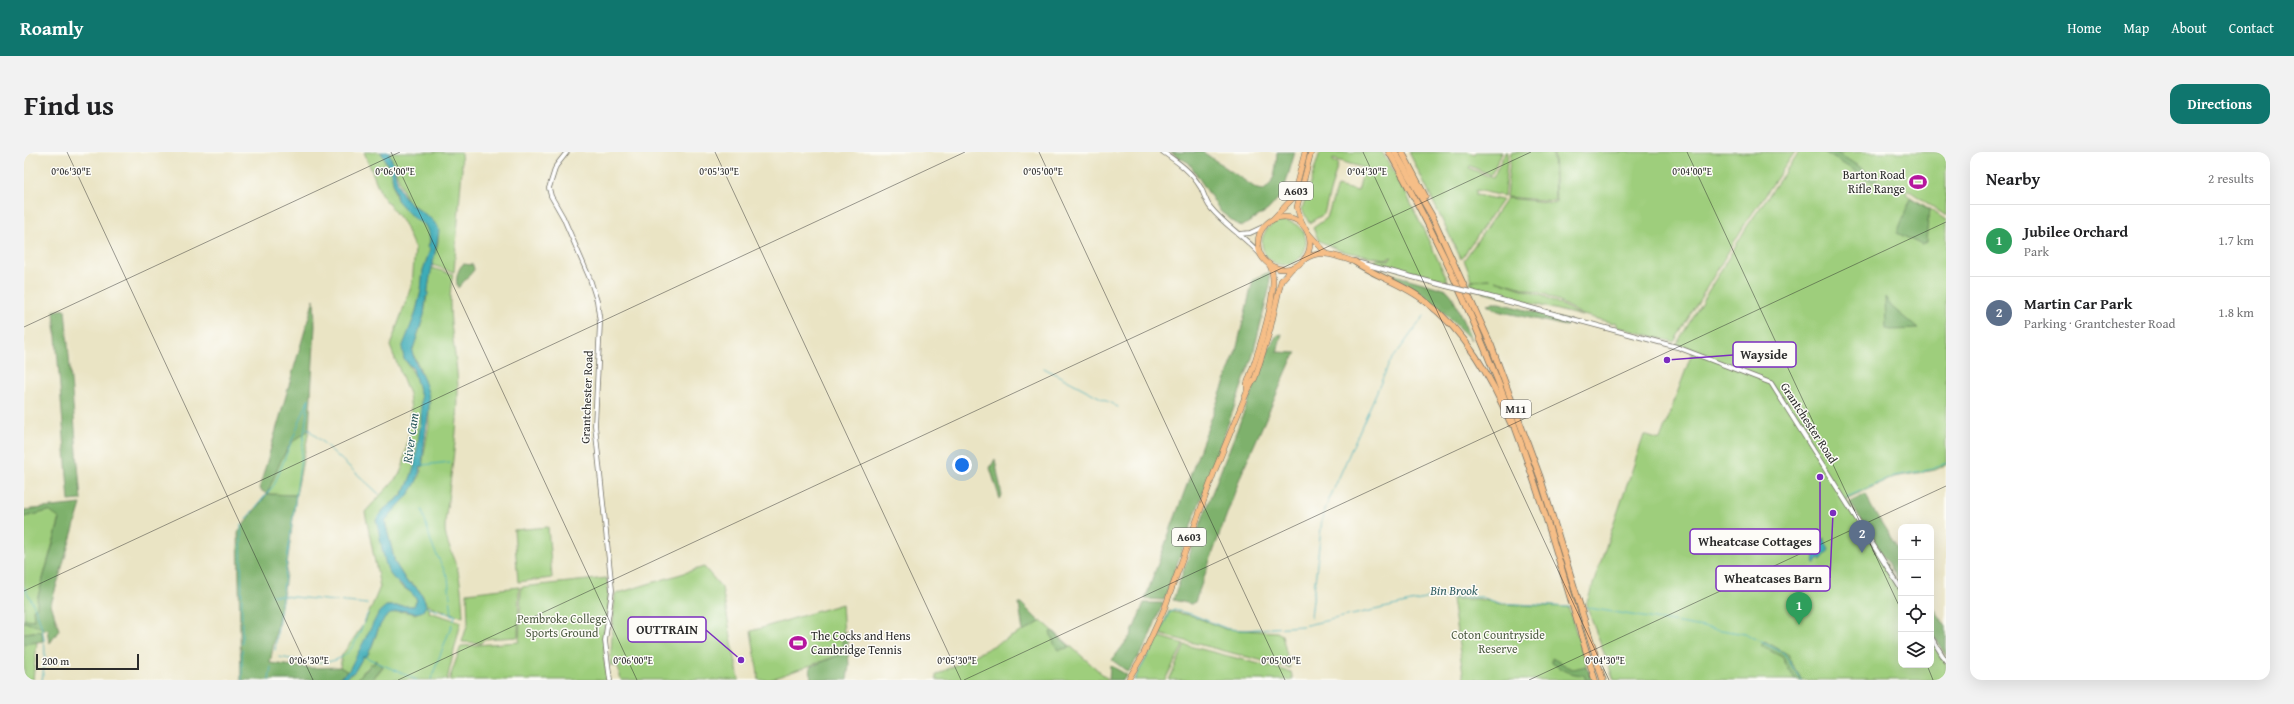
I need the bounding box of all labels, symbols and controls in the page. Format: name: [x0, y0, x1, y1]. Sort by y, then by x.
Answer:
text: Roamly: [20, 14, 84, 42]
text: Home: [2067, 18, 2102, 38]
text: Map: [2124, 18, 2149, 38]
text: About: [2171, 18, 2207, 38]
text: Contact: [2229, 18, 2274, 38]
text: Find us: [24, 84, 114, 125]
button: Directions: [2170, 84, 2270, 124]
text: 0°06'30"E: [51, 164, 91, 179]
text: 0°06'00"E: [375, 164, 415, 179]
text: 0°05'30"E: [699, 164, 739, 179]
text: 0°05'00"E: [1023, 164, 1063, 179]
text: 0°04'30"E: [1347, 164, 1387, 179]
text: 0°04'00"E: [1672, 164, 1712, 179]
place label: Barton Road Rifle Range: [1843, 166, 1906, 197]
text: Nearby: [1986, 166, 2040, 191]
text: 2 results: [2208, 169, 2254, 188]
sports icon: Barton Road Rifle Range: [1908, 172, 1928, 192]
road number: A603: [1279, 182, 1313, 200]
text: Jubilee Orchard: [2024, 221, 2128, 242]
text: 1: [1996, 231, 2002, 250]
text: 1.7 km: [2218, 231, 2254, 250]
text: Park: [2024, 242, 2049, 261]
text: Martin Car Park: [2024, 293, 2132, 314]
text: 2: [1996, 303, 2002, 322]
text: 1.8 km: [2218, 303, 2254, 322]
text: Parking · Grantchester Road: [2024, 314, 2176, 333]
callout: Wayside: [1733, 342, 1796, 367]
text: Wayside: [1740, 345, 1788, 364]
street label: Grantchester Road: [576, 349, 597, 444]
street label: Grantchester Road: [1777, 379, 1842, 467]
road number: M11: [1501, 400, 1531, 418]
water label: River Cam: [397, 411, 423, 466]
your location: [952, 455, 972, 475]
pin: 2: [1849, 520, 1875, 553]
map controls: [1898, 524, 1934, 668]
button: +: [1898, 524, 1934, 560]
road number: A603: [1172, 528, 1206, 546]
callout: Wheatcase Cottages: [1690, 529, 1820, 554]
text: Wheatcase Cottages: [1698, 532, 1812, 551]
button: −: [1898, 560, 1934, 596]
callout: Wheatcases Barn: [1716, 566, 1830, 591]
text: Wheatcases Barn: [1724, 569, 1822, 588]
water label: Bin Brook: [1429, 581, 1478, 600]
pin: 1: [1786, 592, 1812, 625]
button: locate: [1898, 596, 1934, 632]
park label: Pembroke College Sports Ground: [517, 610, 607, 641]
callout: OUTTRAIN: [628, 617, 706, 642]
text: OUTTRAIN: [636, 620, 698, 639]
park label: Coton Countryside Reserve: [1451, 626, 1545, 657]
place label: The Cocks and Hens Cambridge Tennis: [811, 627, 911, 658]
button: layers: [1898, 632, 1934, 668]
sports icon: The Cocks and Hens Cambridge Tennis: [788, 633, 808, 653]
scale bar: [36, 652, 139, 671]
text: 200 m: [42, 653, 69, 669]
text: 0°06'30"E: [289, 653, 329, 668]
text: 0°06'00"E: [613, 653, 653, 668]
text: 0°05'30"E: [937, 653, 977, 668]
text: 0°05'00"E: [1261, 653, 1301, 668]
text: 0°04'30"E: [1585, 653, 1625, 668]

